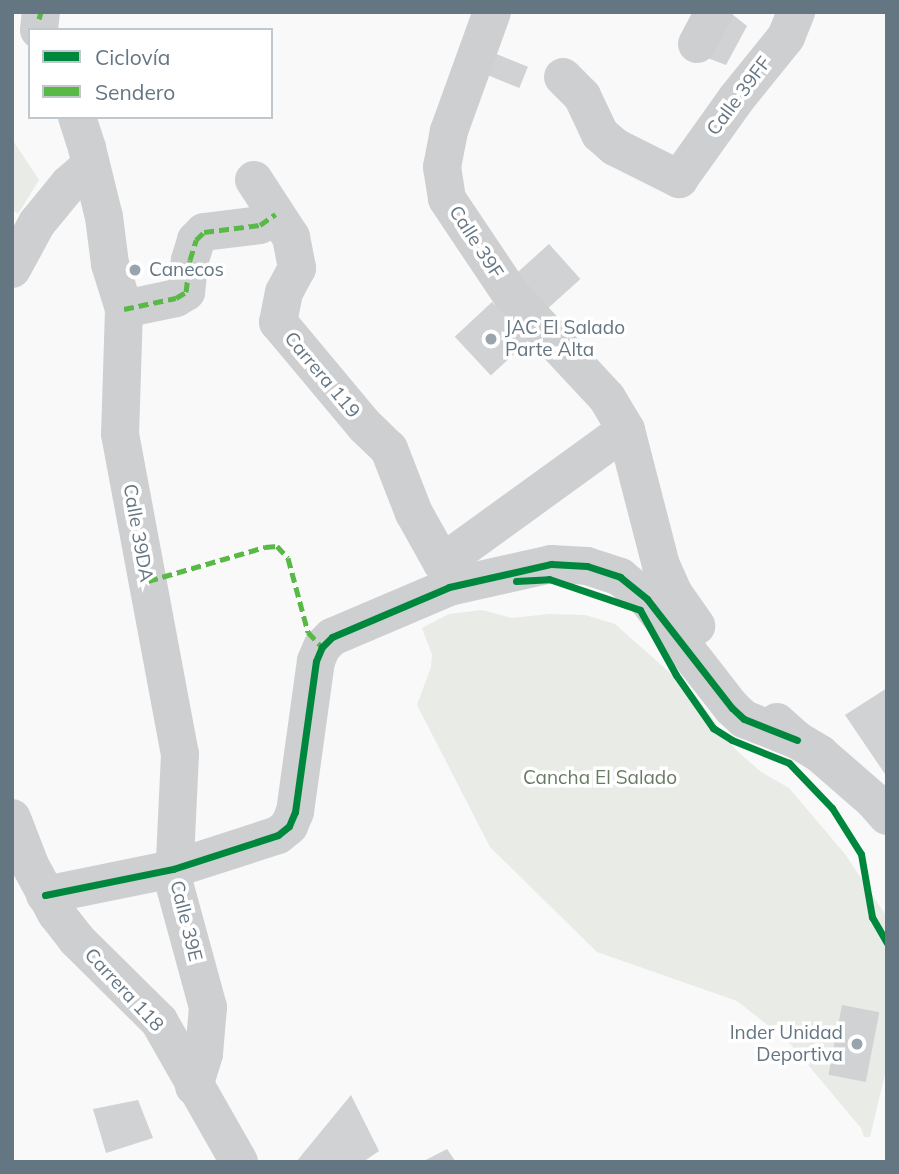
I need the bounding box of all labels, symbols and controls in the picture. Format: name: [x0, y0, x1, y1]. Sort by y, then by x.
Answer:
legend: [28, 28, 273, 119]
text: Ciclovía: [95, 44, 170, 70]
street label: Calle 39FF: [702, 52, 776, 140]
text: Sendero: [95, 79, 175, 105]
street label: Calle 39F: [444, 201, 508, 283]
place label: Canecos: [149, 259, 224, 281]
marker: Canecos: [127, 262, 143, 278]
place label: JAC El Salado Parte Alta: [505, 317, 625, 361]
street label: Carrera 119: [279, 327, 365, 423]
marker: JAC El Salado Parte Alta: [483, 331, 499, 347]
street label: Calle 39DA: [118, 482, 158, 584]
park label: Cancha El Salado: [523, 767, 677, 789]
street label: Calle 39E: [165, 878, 207, 964]
street label: Carrera 118: [80, 944, 168, 1036]
place label: Inder Unidad Deportiva: [730, 1022, 843, 1066]
marker: Inder Unidad Deportiva: [849, 1036, 865, 1052]

